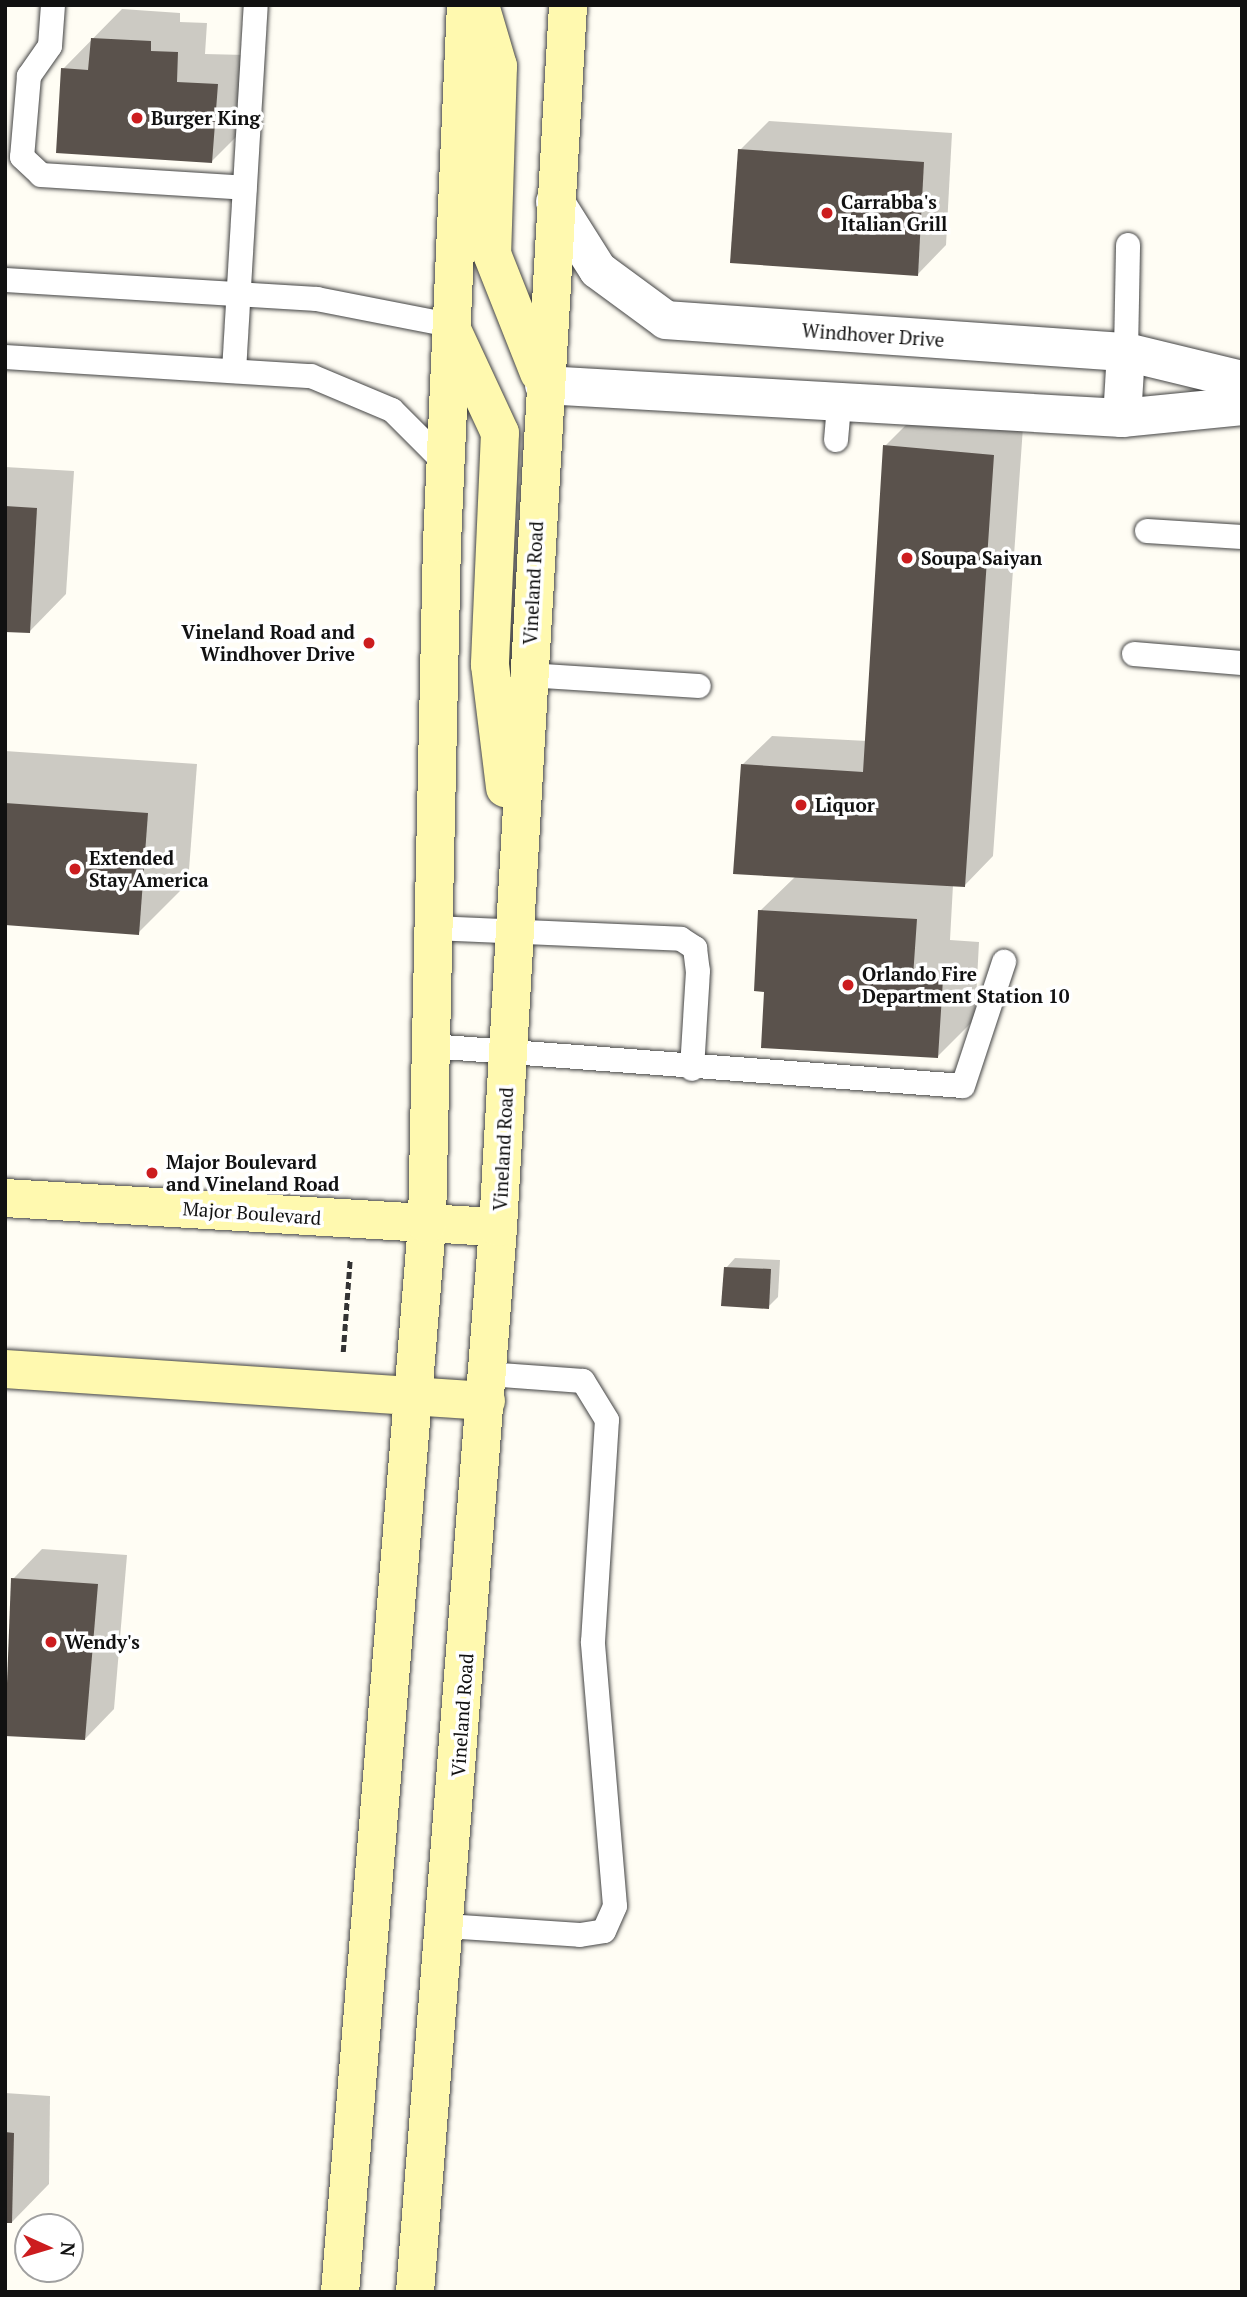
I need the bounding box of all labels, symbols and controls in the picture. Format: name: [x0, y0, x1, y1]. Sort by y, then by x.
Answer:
place label: Burger King: [151, 107, 260, 129]
marker: Burger King: [129, 110, 145, 126]
place label: Carrabba's Italian Grill: [841, 191, 947, 235]
marker: Carrabba's Italian Grill: [819, 205, 835, 221]
street label: Windhover Drive: [801, 319, 945, 351]
street label: Vineland Road: [518, 521, 548, 645]
place label: Soupa Saiyan: [921, 547, 1042, 569]
marker: Soupa Saiyan: [899, 550, 915, 566]
place label: Vineland Road and Windhover Drive: [181, 621, 355, 665]
marker: Vineland Road and Windhover Drive: [361, 635, 377, 651]
place label: Liquor: [815, 794, 875, 816]
marker: Liquor: [793, 797, 809, 813]
place label: Extended Stay America: [89, 847, 209, 891]
marker: Extended Stay America: [67, 861, 83, 877]
place label: Orlando Fire Department Station 10: [862, 963, 1070, 1007]
marker: Orlando Fire Department Station 10: [840, 977, 856, 993]
street label: Vineland Road: [488, 1087, 518, 1211]
place label: Major Boulevard and Vineland Road: [166, 1151, 340, 1195]
marker: Major Boulevard and Vineland Road: [144, 1165, 160, 1181]
street label: Major Boulevard: [182, 1197, 322, 1229]
place label: Wendy's: [65, 1631, 140, 1653]
marker: Wendy's: [43, 1634, 59, 1650]
street label: Vineland Road: [446, 1653, 478, 1777]
north arrow: [14, 2213, 84, 2283]
text: N: [55, 2241, 81, 2257]

